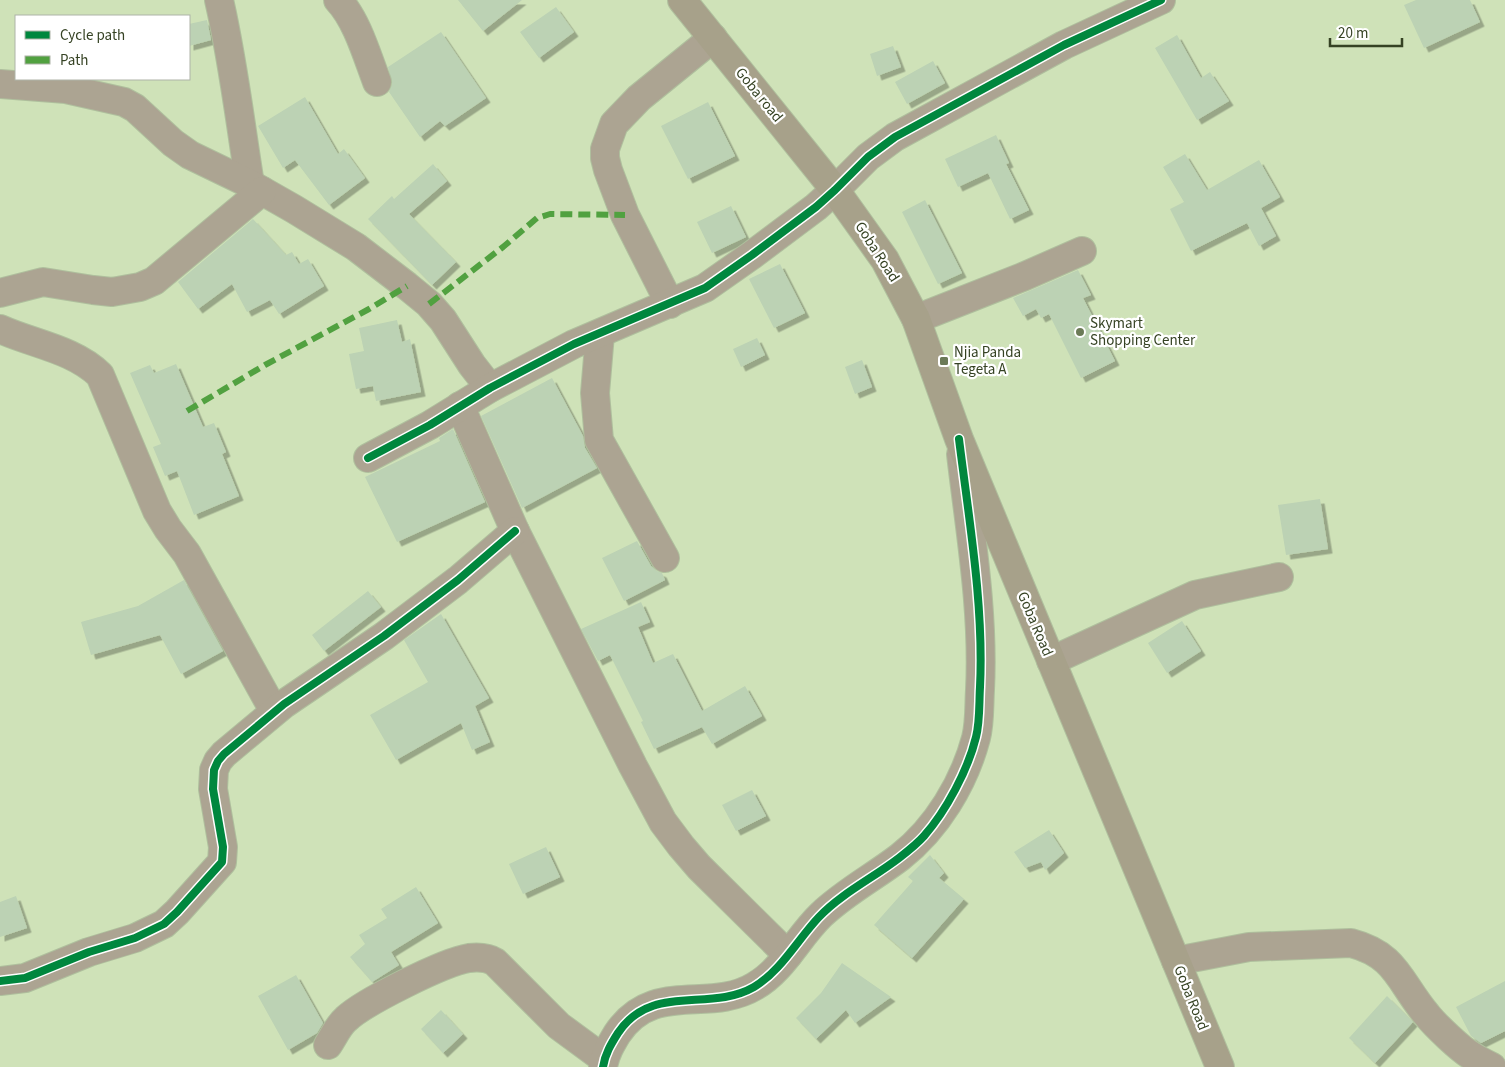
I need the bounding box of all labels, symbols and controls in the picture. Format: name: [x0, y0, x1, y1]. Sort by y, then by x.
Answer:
legend: [15, 15, 190, 80]
scale bar: [1330, 15, 1402, 47]
text: 20 m: [1338, 23, 1368, 44]
text: Cycle path: [60, 25, 125, 46]
text: Path: [60, 50, 88, 71]
street label: Goba road: [730, 63, 788, 127]
street label: Goba Road: [850, 218, 904, 286]
place label: Skymart Shopping Center: [1090, 313, 1196, 351]
marker: Skymart Shopping Center: [1074, 326, 1086, 338]
place label: Njia Panda Tegeta A: [954, 342, 1021, 380]
marker: Njia Panda Tegeta A: [938, 355, 950, 367]
street label: Goba Road: [1012, 588, 1058, 660]
street label: Goba Road: [1168, 962, 1214, 1034]

